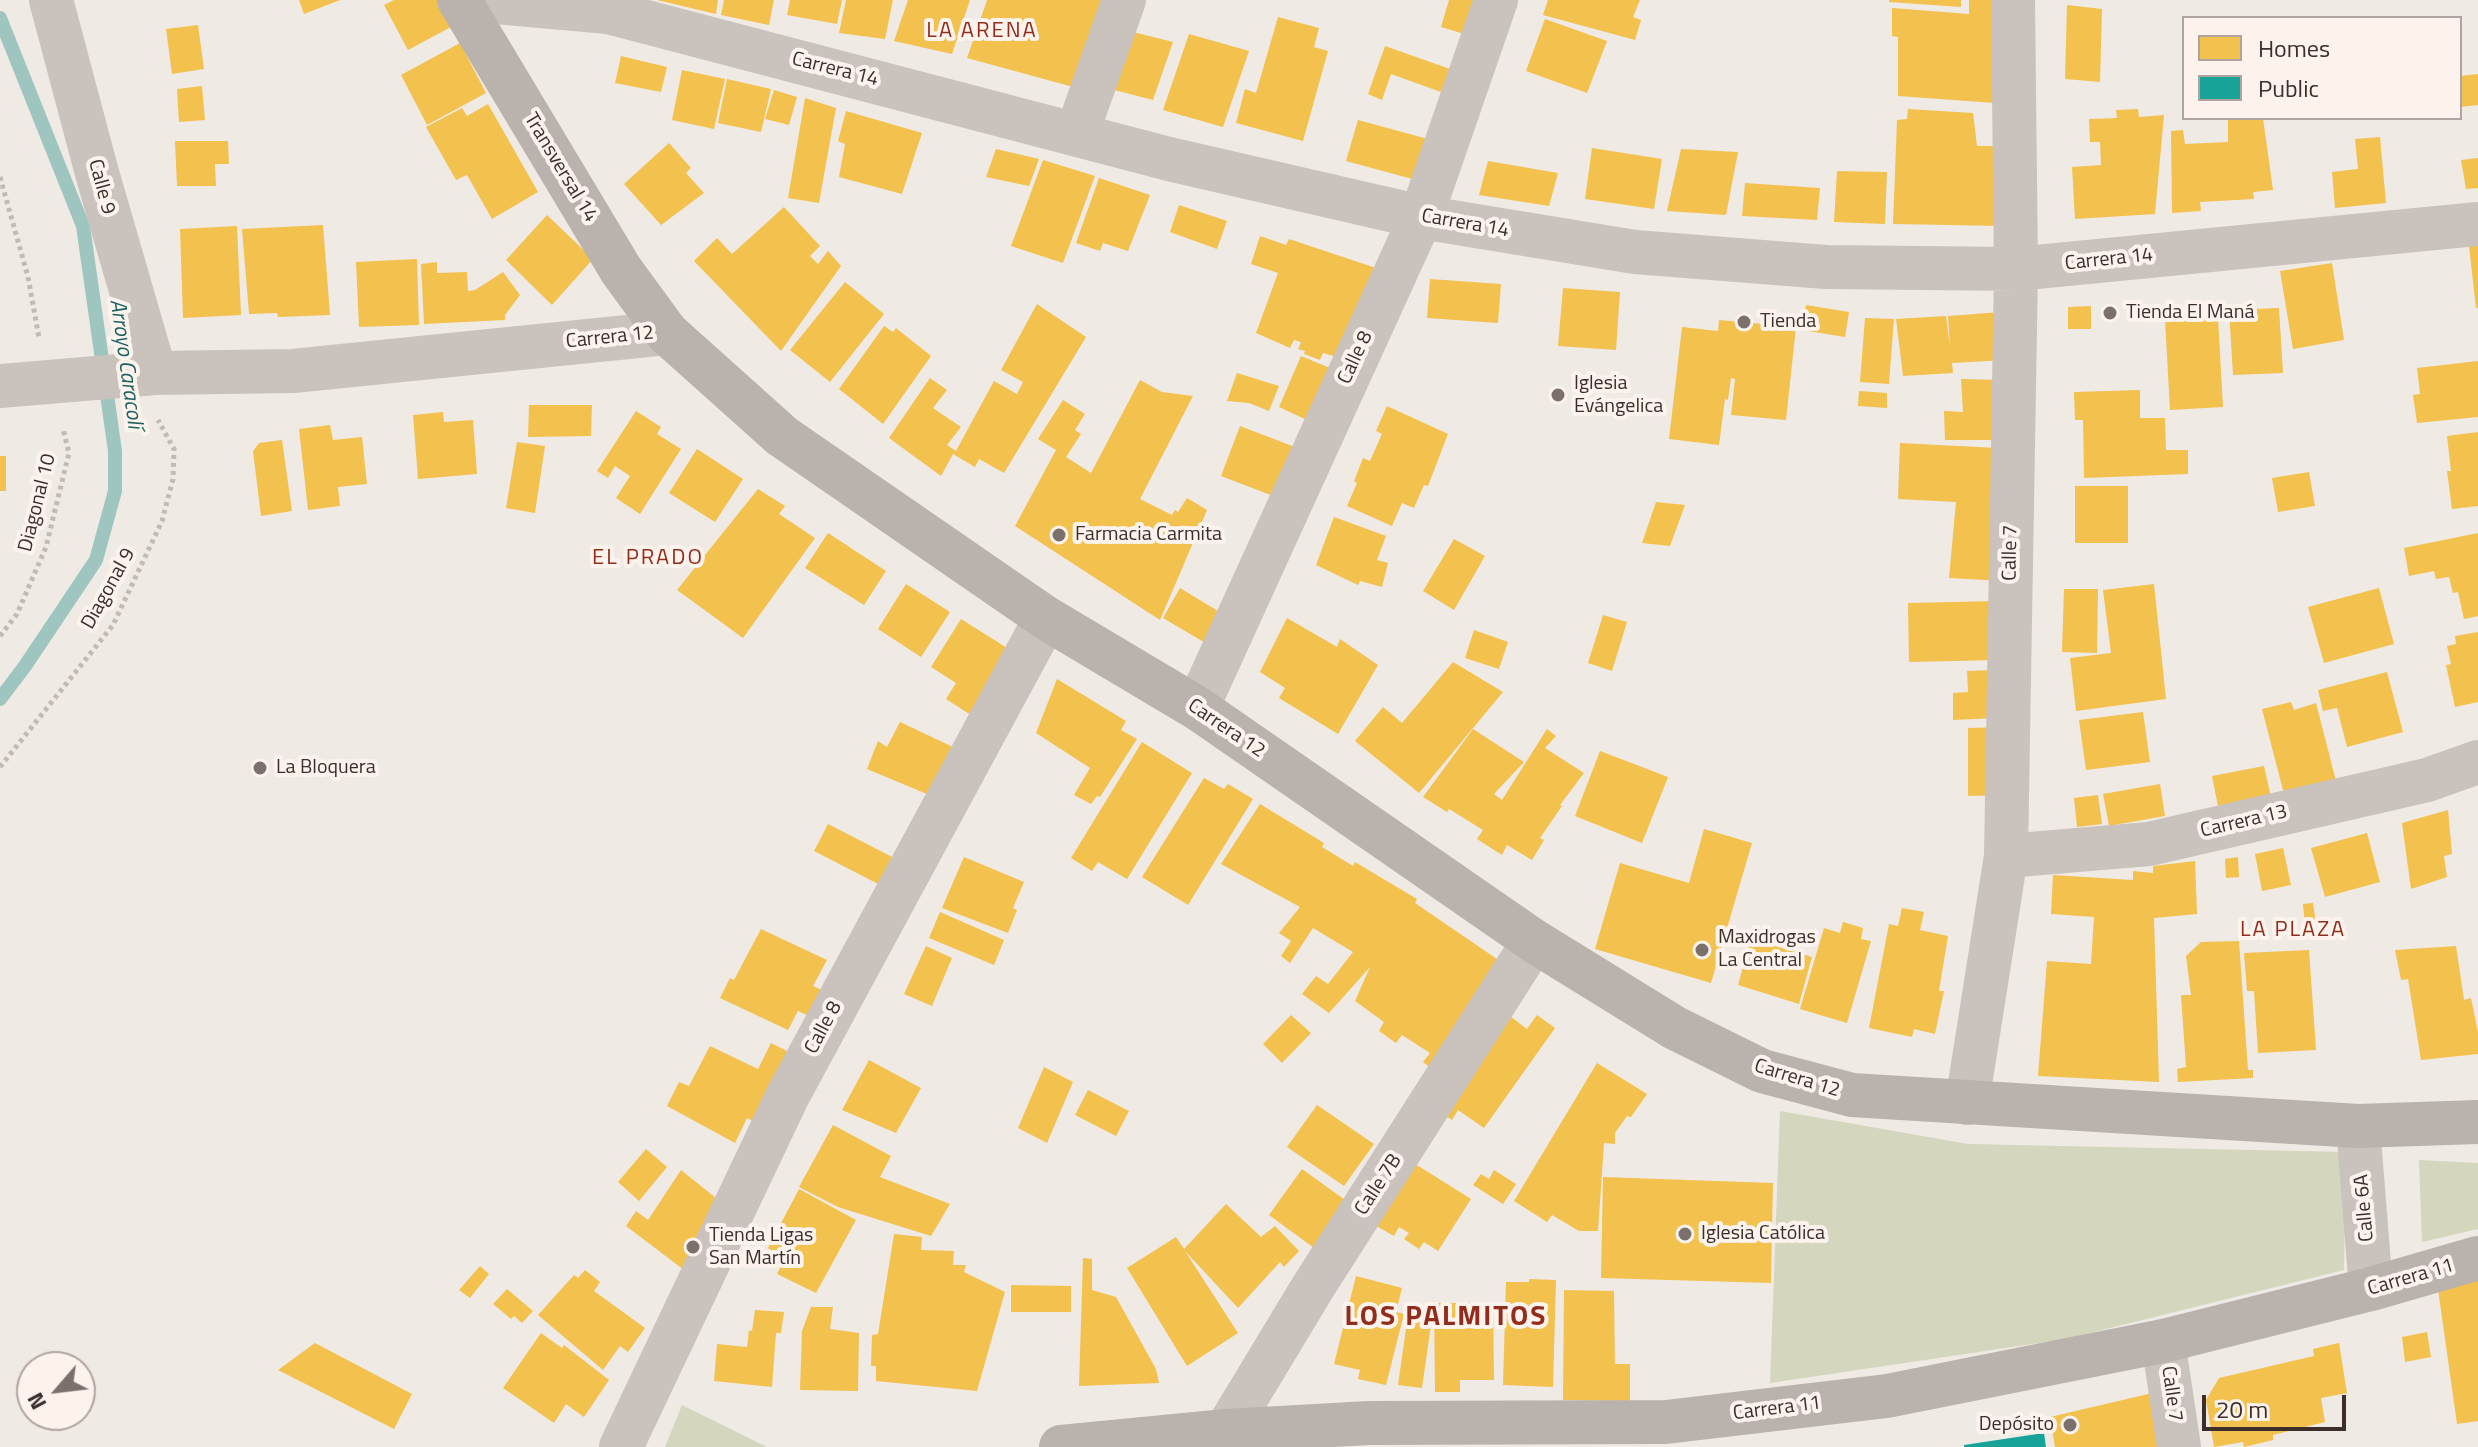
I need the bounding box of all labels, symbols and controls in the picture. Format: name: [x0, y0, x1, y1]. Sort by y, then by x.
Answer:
legend: [2182, 16, 2462, 120]
district label: LA ARENA: [926, 19, 1038, 45]
text: Homes: [2258, 30, 2330, 66]
street label: Carrera 14: [789, 48, 881, 92]
text: Public: [2258, 70, 2319, 106]
street label: Transversal 14: [518, 109, 602, 227]
street label: Calle 9: [82, 157, 120, 217]
street label: Carrera 14: [1419, 205, 1511, 243]
street label: Carrera 14: [2064, 243, 2154, 277]
water label: Arroyo Caracolí: [103, 298, 147, 430]
place label: Tienda El Maná: [2126, 301, 2254, 325]
marker: Tienda El Maná: [2101, 304, 2119, 322]
place label: Tienda: [1760, 310, 1816, 334]
marker: Tienda: [1735, 313, 1753, 331]
street label: Carrera 12: [565, 321, 655, 355]
street label: Calle 8: [1333, 328, 1379, 388]
place label: Iglesia Evángelica: [1574, 372, 1663, 419]
marker: Iglesia Evángelica: [1549, 386, 1567, 404]
street label: Diagonal 10: [14, 451, 62, 555]
place label: Farmacia Carmita: [1075, 523, 1222, 547]
street label: Calle 7: [1999, 525, 2023, 581]
marker: Farmacia Carmita: [1050, 526, 1068, 544]
street label: Diagonal 9: [77, 544, 141, 634]
district label: EL PRADO: [592, 546, 704, 572]
street label: Carrera 12: [1183, 694, 1269, 764]
place label: La Bloquera: [276, 756, 376, 780]
marker: La Bloquera: [251, 759, 269, 777]
street label: Carrera 13: [2198, 800, 2290, 844]
district label: LA PLAZA: [2240, 918, 2346, 944]
place label: Maxidrogas La Central: [1718, 926, 1816, 973]
marker: Maxidrogas La Central: [1693, 941, 1711, 959]
street label: Calle 8: [800, 998, 848, 1058]
street label: Carrera 12: [1751, 1055, 1843, 1103]
street label: Calle 7B: [1350, 1150, 1408, 1220]
street label: Calle 6A: [2350, 1173, 2380, 1243]
place label: Iglesia Católica: [1701, 1222, 1825, 1246]
place label: Tienda Ligas San Martín: [709, 1224, 813, 1271]
marker: Iglesia Católica: [1676, 1225, 1694, 1243]
marker: Tienda Ligas San Martín: [684, 1238, 702, 1256]
street label: Carrera 11: [2365, 1254, 2457, 1302]
district label: LOS PALMITOS: [1345, 1301, 1547, 1335]
north arrow: [16, 1351, 96, 1431]
street label: Calle 7: [2155, 1365, 2187, 1423]
scale bar: [2206, 1379, 2350, 1429]
text: N: [18, 1387, 55, 1416]
text: 20 m: [2216, 1391, 2268, 1427]
street label: Carrera 11: [1732, 1392, 1822, 1426]
place label: Depósito: [1979, 1413, 2054, 1437]
marker: Depósito: [2061, 1416, 2079, 1434]

